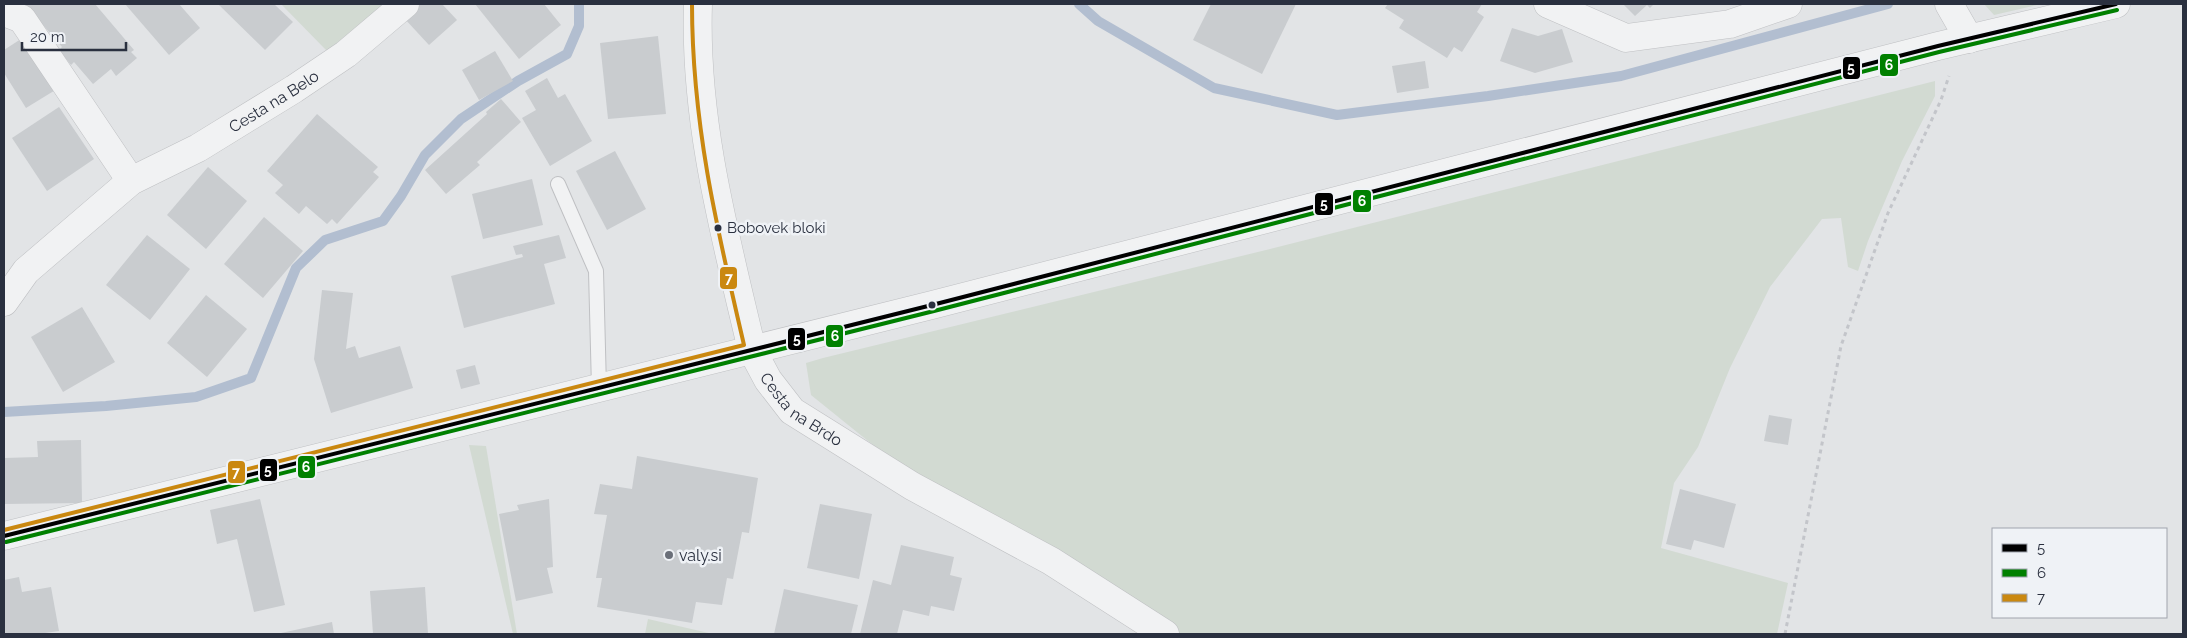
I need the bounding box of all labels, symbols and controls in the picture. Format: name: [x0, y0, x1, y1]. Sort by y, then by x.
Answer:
scale bar: [22, 20, 126, 52]
text: 20 m: [30, 28, 65, 46]
line badge: 6: [1879, 53, 1899, 77]
line badge: 5: [1842, 56, 1861, 80]
text: 6: [1885, 57, 1893, 73]
text: 5: [1847, 60, 1855, 76]
street label: Cesta na Belo: [225, 66, 322, 136]
line badge: 6: [1352, 189, 1372, 213]
line badge: 5: [1314, 192, 1334, 216]
text: 6: [1358, 193, 1366, 209]
text: 5: [1320, 196, 1328, 212]
place label: Bobovek bloki: [727, 219, 826, 237]
marker: Bobovek bloki: [713, 223, 723, 233]
line badge: 7: [719, 266, 738, 290]
text: 7: [725, 270, 733, 286]
unlabelled marker: [927, 300, 937, 310]
line badge: 6: [825, 324, 844, 348]
line badge: 5: [787, 327, 806, 351]
text: 6: [831, 328, 839, 344]
text: 5: [793, 331, 801, 347]
street label: Cesta na Brdo: [756, 369, 846, 450]
line badge: 6: [297, 455, 316, 479]
line badge: 5: [259, 458, 278, 482]
text: 6: [302, 459, 310, 475]
line badge: 7: [227, 460, 246, 484]
text: 5: [264, 462, 272, 478]
text: 7: [232, 464, 240, 480]
legend: [1992, 528, 2167, 618]
text: 5: [2037, 539, 2045, 557]
place label: valy.si: [679, 546, 722, 565]
marker: valy.si: [663, 549, 675, 561]
text: 6: [2037, 564, 2046, 582]
text: 7: [2037, 589, 2045, 607]

